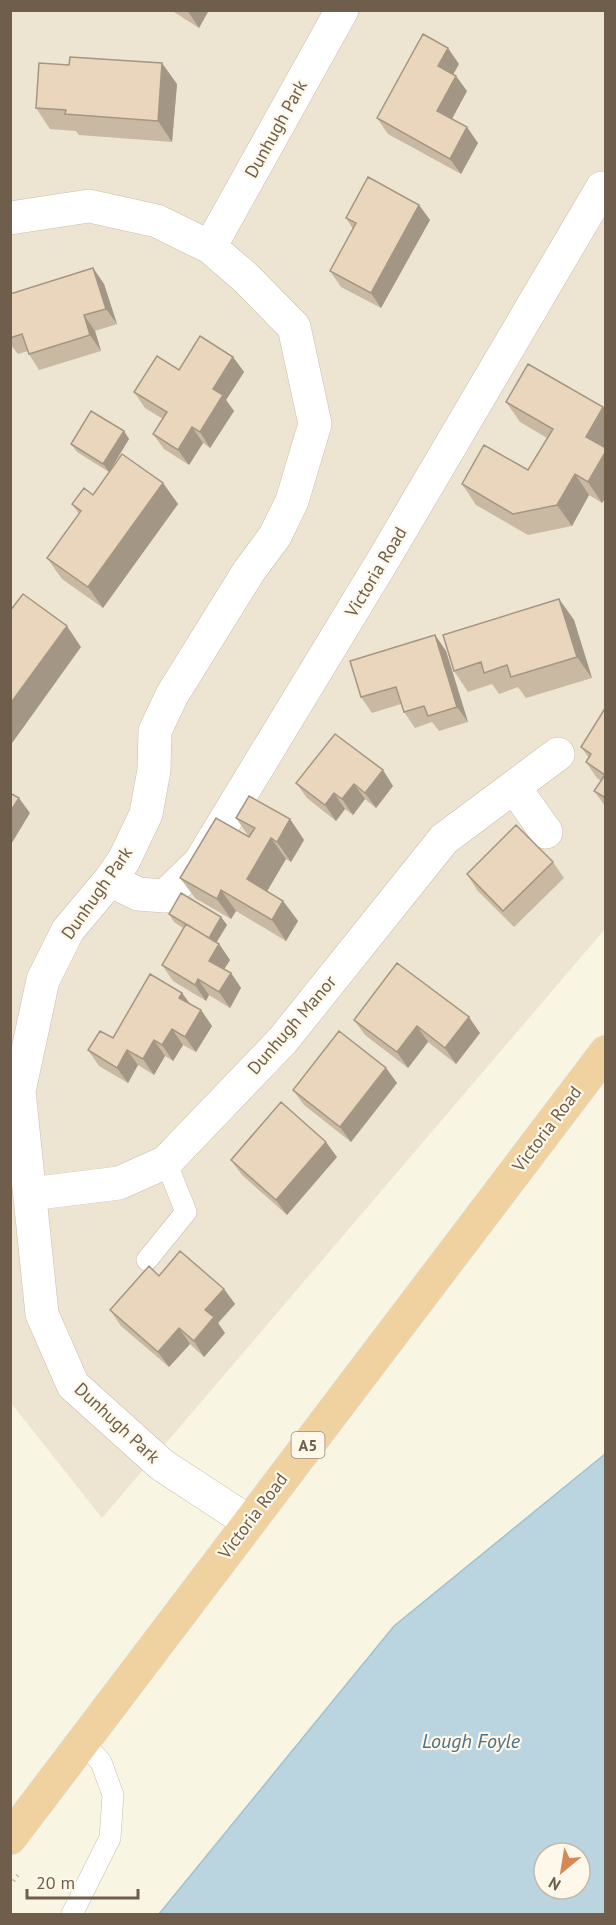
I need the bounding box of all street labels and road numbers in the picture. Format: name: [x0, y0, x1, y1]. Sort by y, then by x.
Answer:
street label: Dunhugh Park: [239, 76, 312, 182]
street label: Victoria Road: [339, 522, 412, 622]
street label: Dunhugh Park: [56, 841, 137, 944]
street label: Dunhugh Manor: [242, 970, 341, 1079]
street label: Victoria Road: [506, 1081, 586, 1177]
street label: Dunhugh Park: [70, 1377, 165, 1468]
road number: A5: [292, 1432, 324, 1458]
street label: Victoria Road: [212, 1468, 292, 1564]

